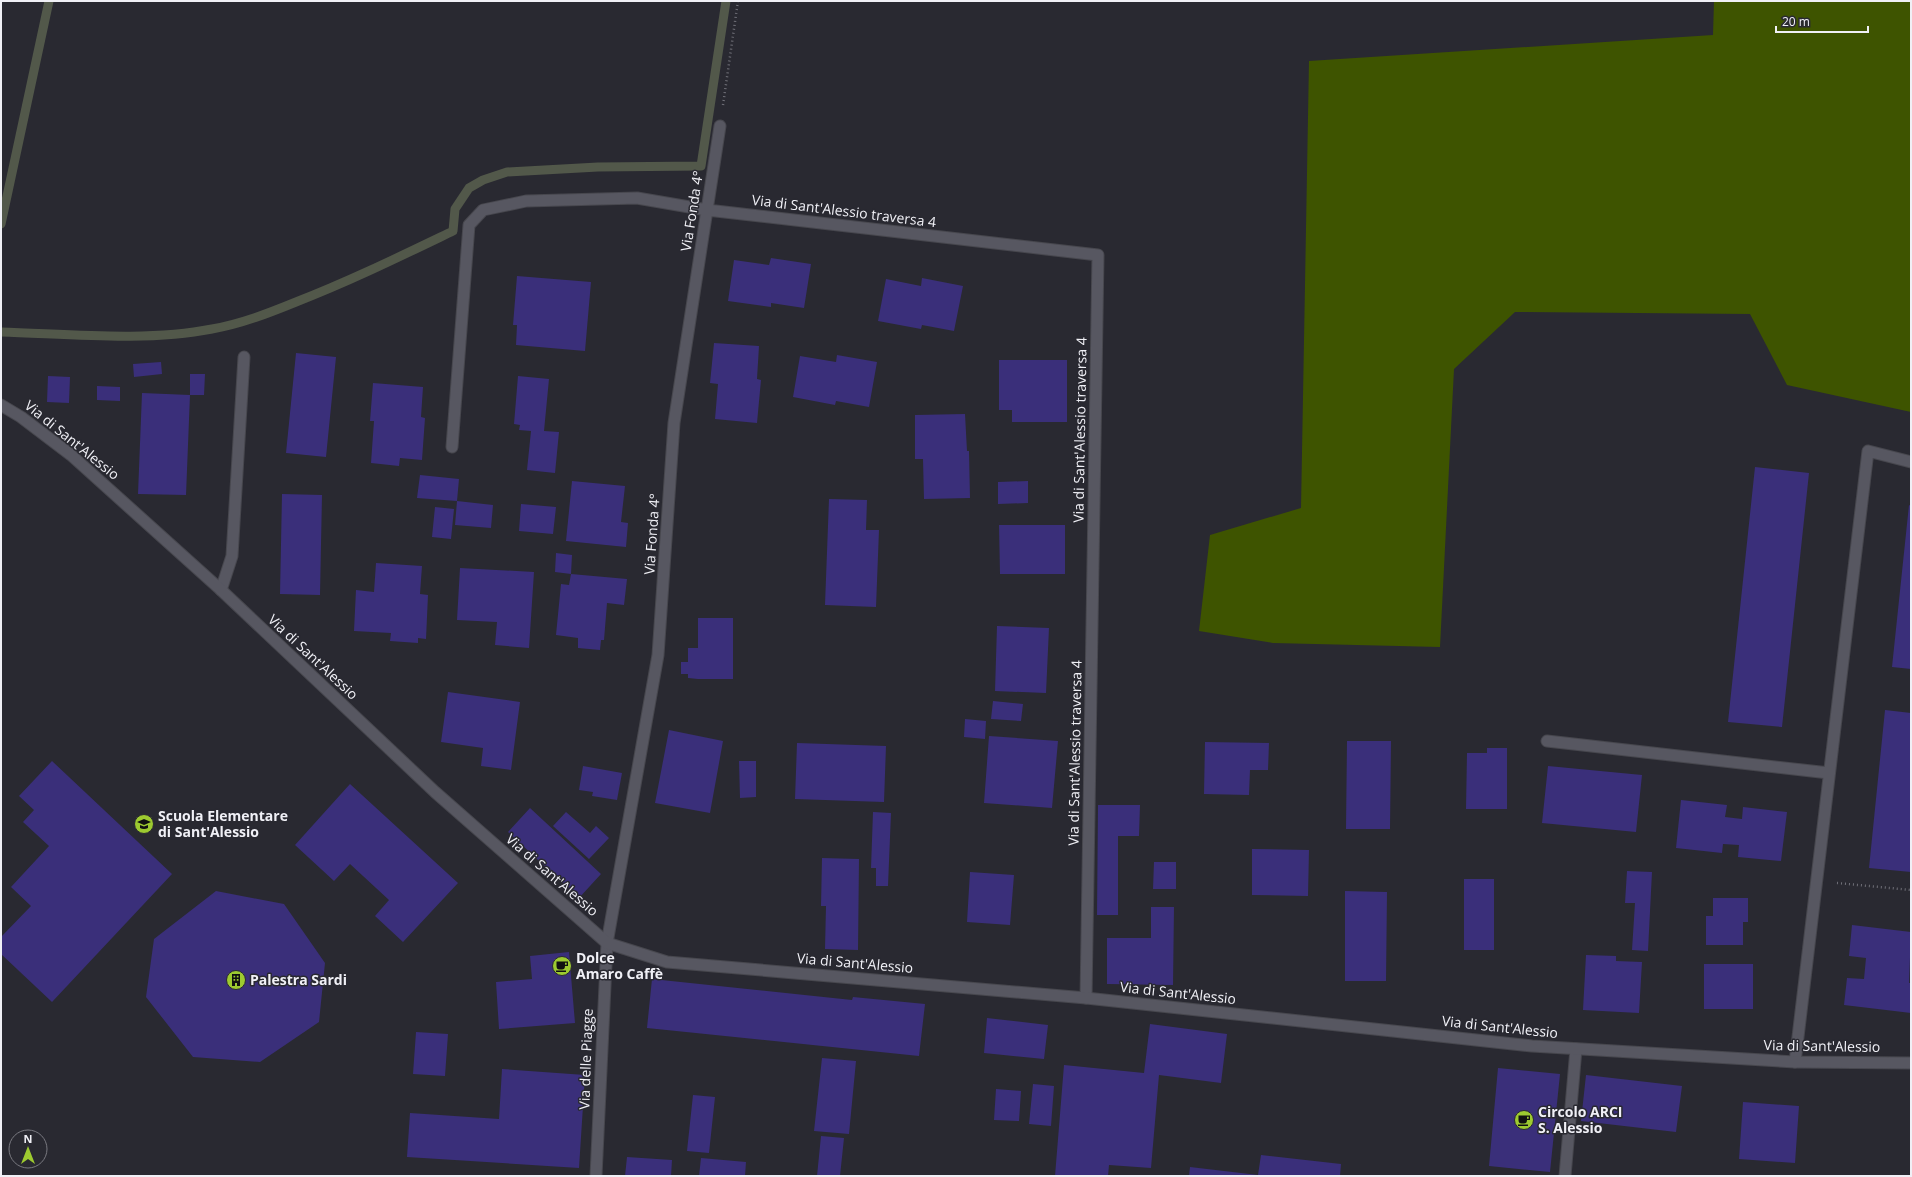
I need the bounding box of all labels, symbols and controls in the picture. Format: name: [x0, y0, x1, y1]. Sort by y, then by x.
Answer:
scale bar: [1776, 8, 1868, 34]
text: 20 m: [1782, 13, 1810, 30]
street label: Via Fonda 4°: [676, 169, 707, 253]
street label: Via di Sant'Alessio traversa 4: [751, 190, 937, 231]
street label: Via di Sant'Alessio traversa 4: [1068, 337, 1091, 523]
street label: Via di Sant'Alessio: [21, 396, 124, 484]
street label: Via Fonda 4°: [639, 493, 664, 575]
street label: Via di Sant'Alessio: [264, 610, 362, 703]
street label: Via di Sant'Alessio traversa 4: [1063, 660, 1086, 846]
place label: Scuola Elementare di Sant'Alessio: [158, 806, 288, 841]
school or university icon: Scuola Elementare di Sant'Alessio: [133, 813, 155, 835]
street label: Via di Sant'Alessio: [502, 829, 603, 920]
place label: Dolce Amaro Caffè: [576, 948, 663, 983]
street label: Via di Sant'Alessio: [796, 948, 914, 977]
cafe icon: Dolce Amaro Caffè: [551, 955, 573, 977]
building icon: Palestra Sardi: [225, 969, 247, 991]
place label: Palestra Sardi: [250, 970, 347, 989]
street label: Via di Sant'Alessio: [1119, 977, 1237, 1008]
street label: Via delle Piagge: [574, 1008, 597, 1110]
street label: Via di Sant'Alessio: [1441, 1011, 1559, 1042]
street label: Via di Sant'Alessio: [1764, 1035, 1881, 1056]
place label: Circolo ARCI S. Alessio: [1538, 1102, 1622, 1137]
cafe icon: Circolo ARCI S. Alessio: [1513, 1109, 1535, 1131]
north arrow: [8, 1129, 48, 1169]
text: N: [24, 1131, 32, 1146]

